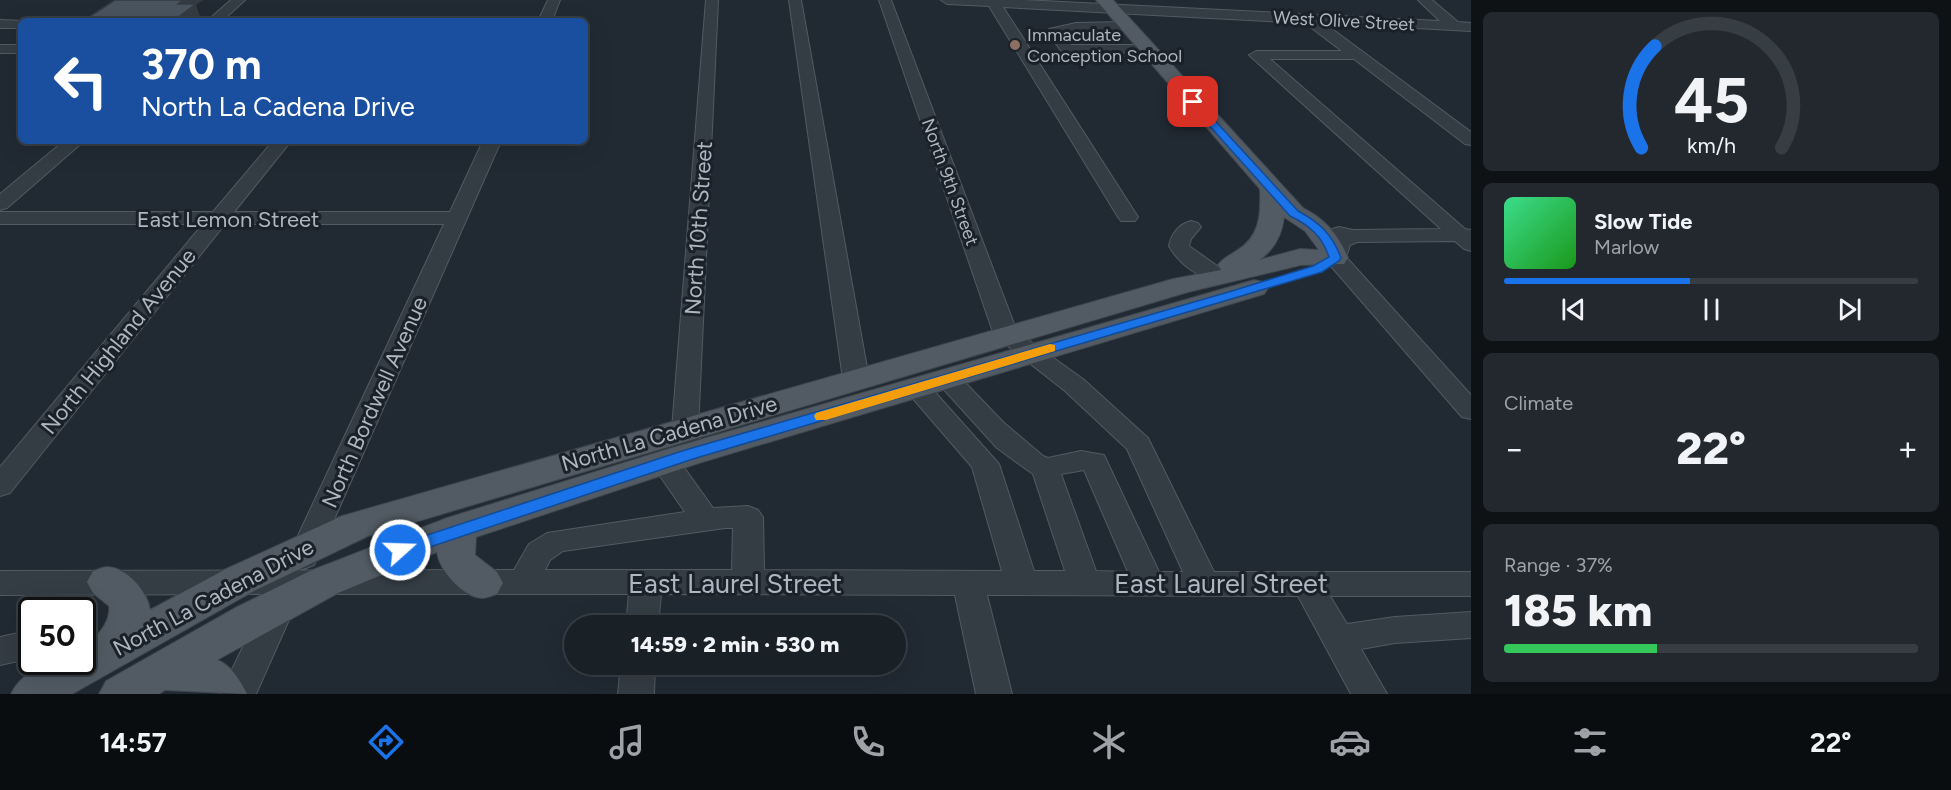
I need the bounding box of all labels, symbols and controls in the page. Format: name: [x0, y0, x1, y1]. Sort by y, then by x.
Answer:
street label: West Olive Street: [1273, 6, 1416, 36]
place label: Immaculate Conception School: [1027, 24, 1182, 67]
marker: Immaculate Conception School: [1008, 38, 1022, 52]
text: 370 m: [141, 39, 262, 90]
icon: left: [42, 42, 120, 120]
text: 45: [1673, 63, 1749, 138]
pin: [1167, 76, 1218, 127]
icon: arrive: [1176, 85, 1209, 118]
text: North La Cadena Drive: [141, 90, 415, 123]
street label: North 9th Street: [917, 115, 983, 249]
text: km/h: [1687, 134, 1735, 159]
street label: North 10th Street: [679, 140, 718, 316]
street label: East Lemon Street: [137, 206, 319, 233]
text: Slow Tide: [1594, 208, 1693, 235]
text: Marlow: [1594, 235, 1659, 259]
street label: North Highland Avenue: [35, 243, 202, 440]
street label: North Bordwell Avenue: [316, 292, 433, 512]
icon: previous: [1557, 293, 1590, 326]
icon: pause: [1695, 293, 1728, 326]
icon: next: [1833, 293, 1866, 326]
street label: North La Cadena Drive: [558, 390, 780, 477]
text: Climate: [1504, 391, 1573, 415]
text: 22°: [1676, 421, 1746, 475]
text: −: [1504, 429, 1525, 468]
text: +: [1897, 429, 1918, 468]
position arrow: [368, 518, 432, 582]
street label: North La Cadena Drive: [108, 533, 318, 662]
text: Range · 37%: [1504, 553, 1613, 577]
street label: East Laurel Street: [628, 567, 842, 600]
street label: East Laurel Street: [1114, 567, 1328, 600]
text: 185 km: [1504, 583, 1652, 637]
speed limit sign: 50: [18, 597, 96, 675]
text: 14:59 · 2 min · 530 m: [631, 631, 839, 658]
icon: directions: [365, 721, 407, 763]
icon: music: [606, 721, 648, 763]
icon: phone: [847, 721, 889, 763]
icon: climate: [1088, 721, 1130, 763]
icon: car: [1329, 721, 1371, 763]
icon: filters: [1569, 721, 1611, 763]
text: 14:57: [99, 726, 167, 759]
text: 22°: [1810, 726, 1852, 759]

